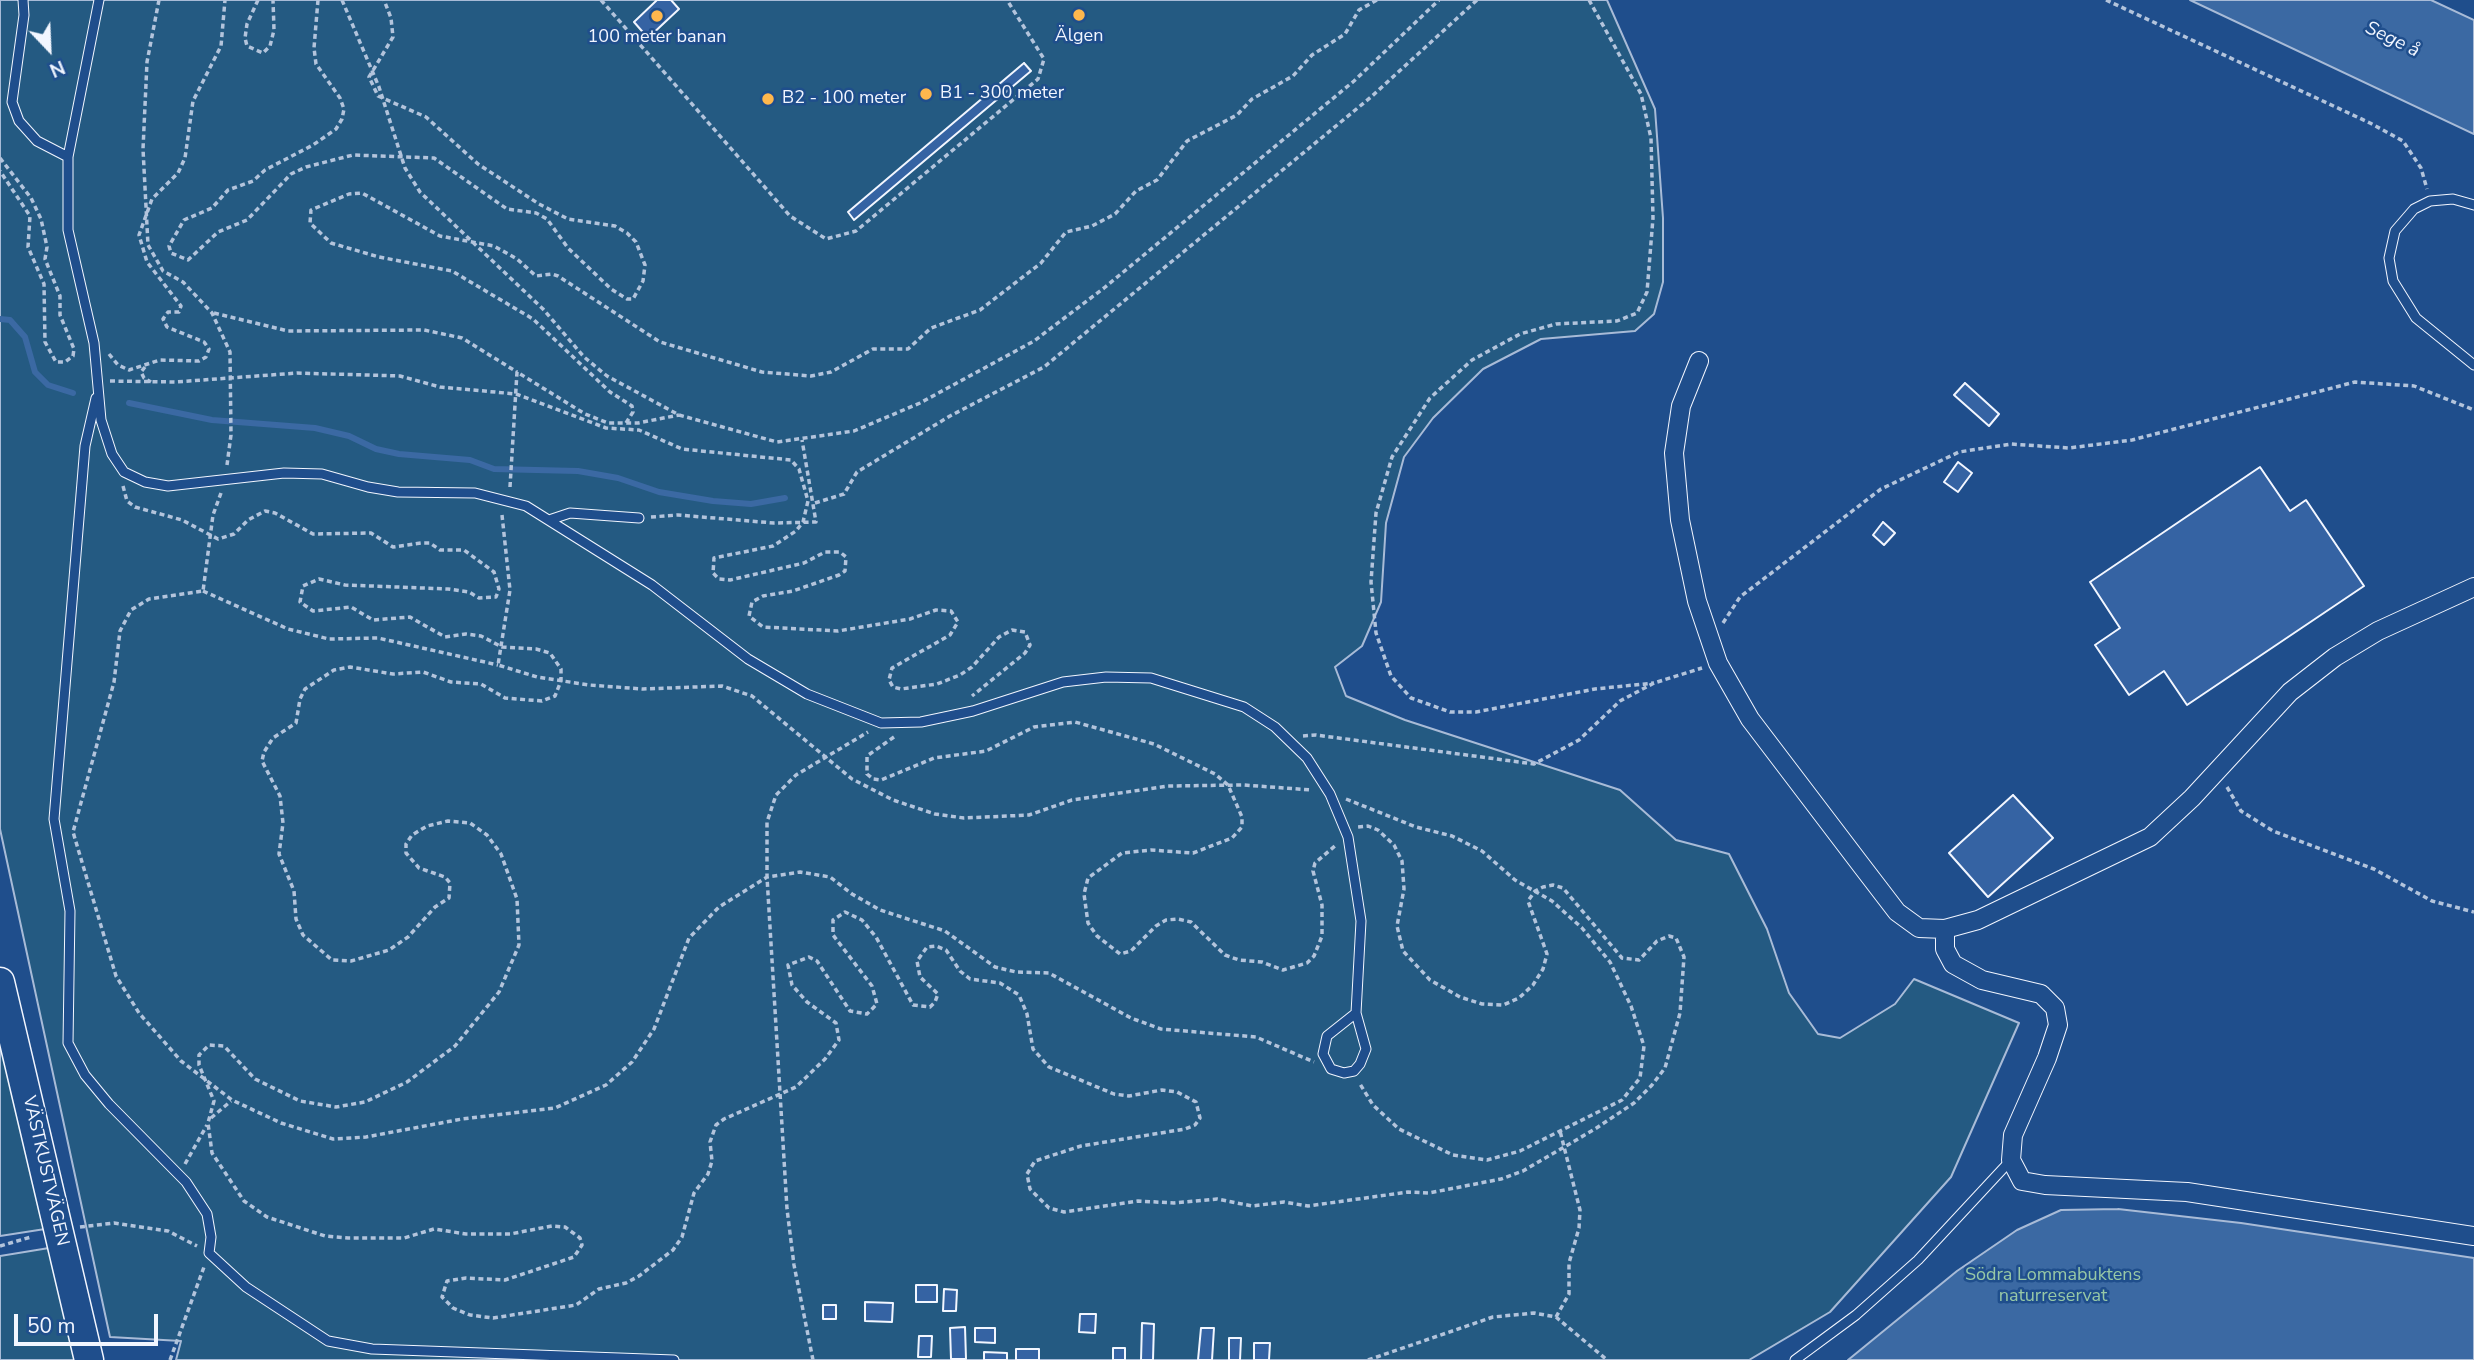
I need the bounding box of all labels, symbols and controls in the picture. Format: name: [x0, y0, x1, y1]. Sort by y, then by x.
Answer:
marker: Älgen: [1071, 7, 1087, 23]
marker: 100 meter banan: [649, 8, 665, 24]
north arrow: [14, 14, 84, 84]
water label: Sege å: [2361, 17, 2423, 63]
place label: Älgen: [1055, 26, 1103, 48]
place label: 100 meter banan: [588, 27, 726, 49]
text: N: [46, 54, 69, 83]
place label: B1 - 300 meter: [940, 83, 1064, 105]
marker: B1 - 300 meter: [918, 86, 934, 102]
place label: B2 - 100 meter: [782, 88, 906, 110]
marker: B2 - 100 meter: [760, 91, 776, 107]
street label: VÄSTKUSTVÄGEN: [17, 1094, 73, 1248]
park label: Södra Lommabuktens naturreservat: [1965, 1265, 2141, 1308]
scale bar: [18, 1300, 161, 1344]
text: 50 m: [27, 1312, 76, 1340]

